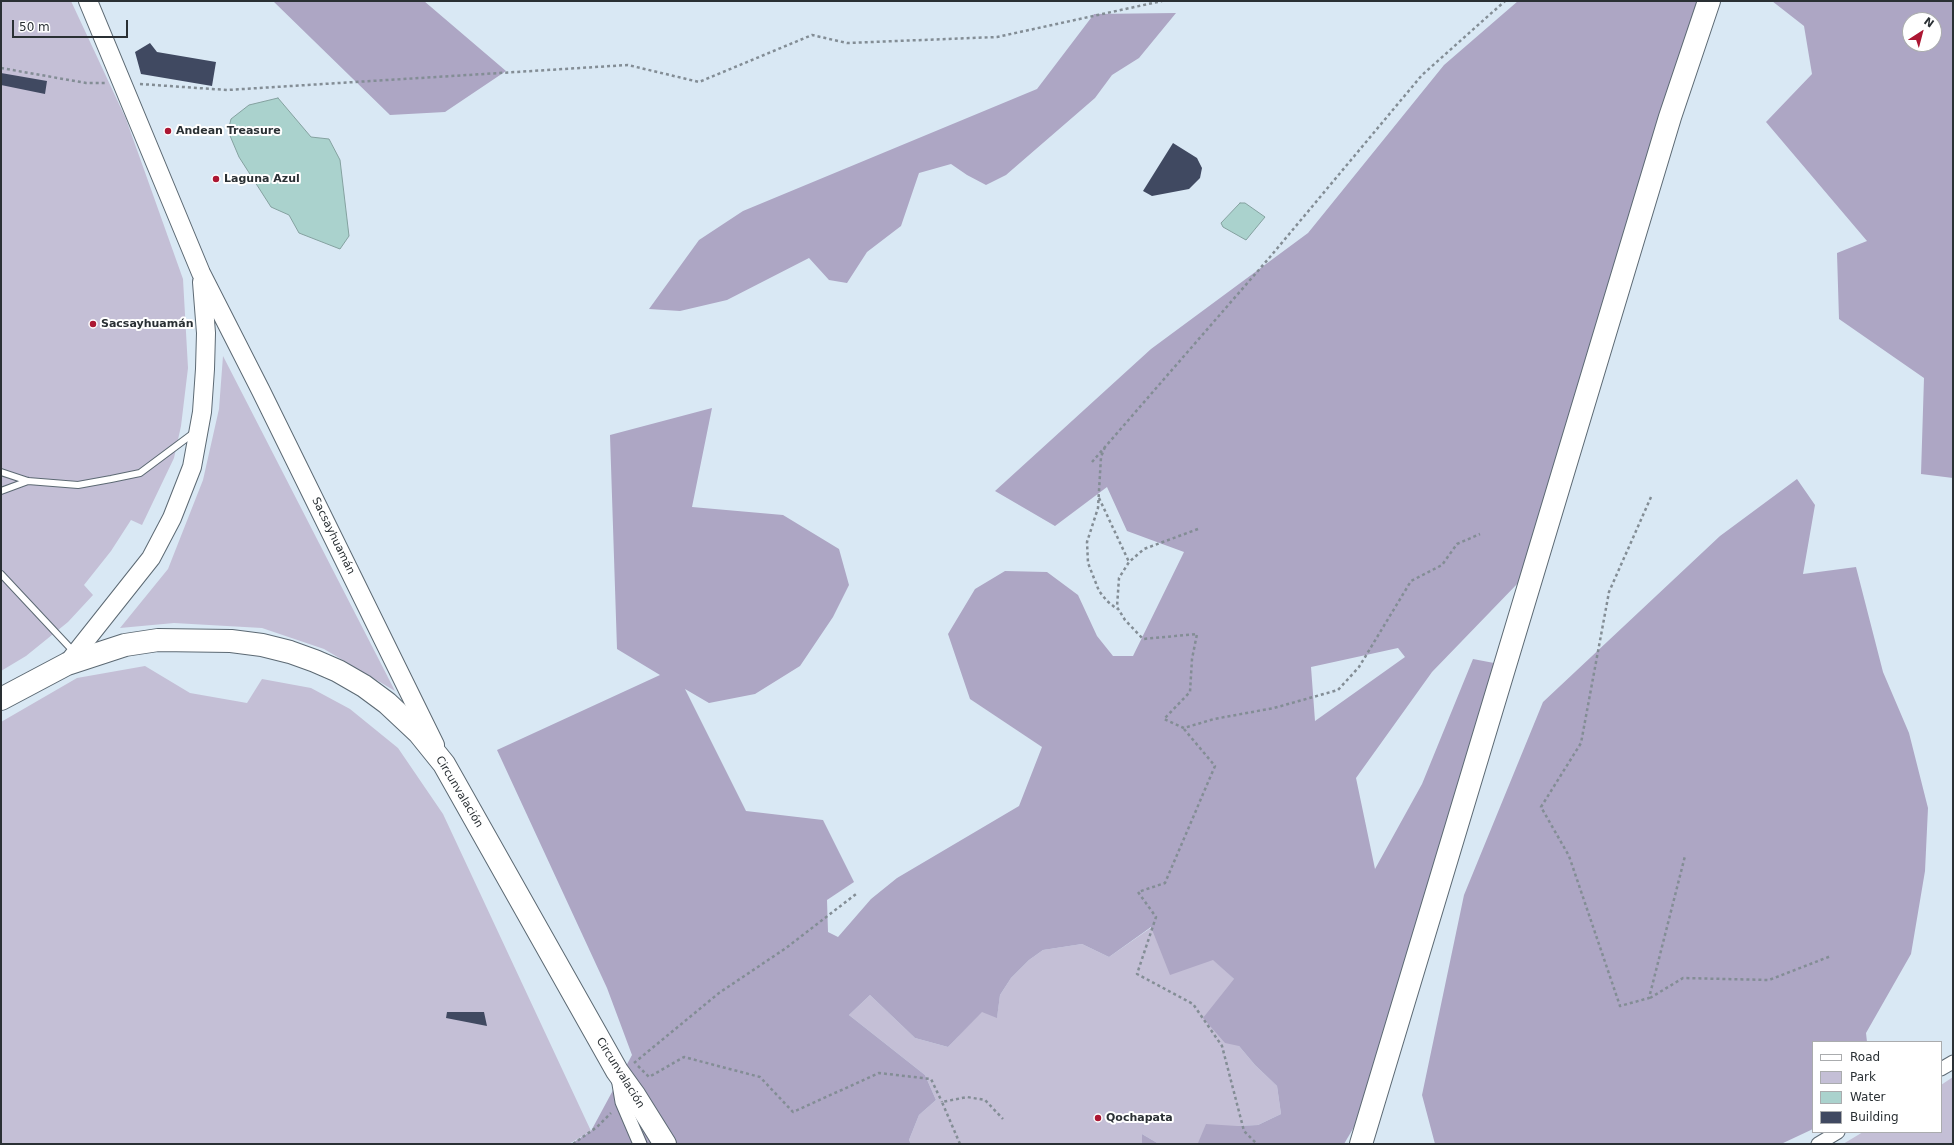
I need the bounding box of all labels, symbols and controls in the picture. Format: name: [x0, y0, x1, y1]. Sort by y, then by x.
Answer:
scale bar: [14, 12, 130, 38]
north arrow: [1902, 12, 1942, 52]
text: N: [1921, 15, 1936, 31]
text: 50 m: [19, 20, 50, 34]
place label: Andean Treasure: [176, 124, 281, 138]
marker: Andean Treasure: [163, 126, 173, 136]
place label: Laguna Azul: [224, 172, 300, 186]
marker: Laguna Azul: [211, 174, 221, 184]
place label: Sacsayhuamán: [101, 317, 193, 331]
marker: Sacsayhuamán: [88, 319, 98, 329]
street label: Sacsayhuamán: [309, 495, 357, 577]
street label: Circunvalación: [433, 754, 485, 830]
street label: Circunvalación: [593, 1035, 647, 1111]
legend: [1812, 1041, 1942, 1133]
text: Road: [1850, 1050, 1880, 1064]
text: Park: [1850, 1070, 1876, 1084]
text: Water: [1850, 1090, 1885, 1104]
text: Building: [1850, 1110, 1899, 1124]
place label: Qochapata: [1106, 1111, 1173, 1125]
marker: Qochapata: [1093, 1113, 1103, 1123]

